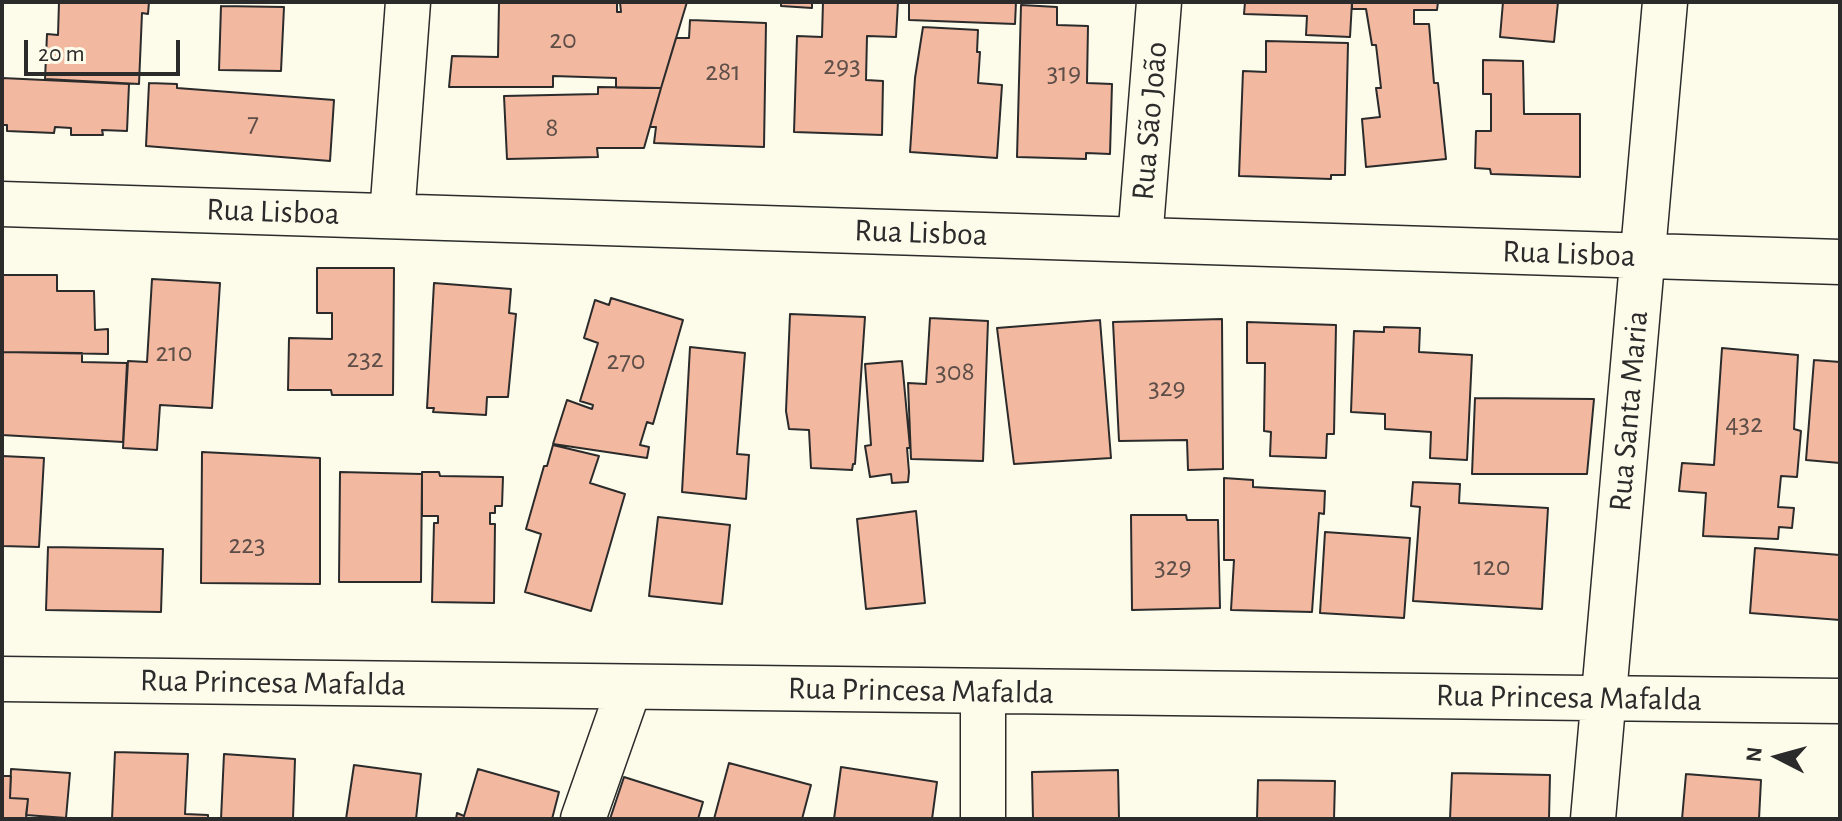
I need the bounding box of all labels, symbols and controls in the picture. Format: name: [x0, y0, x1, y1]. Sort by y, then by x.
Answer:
house number: 20: [549, 23, 577, 57]
scale bar: [28, 24, 184, 74]
street label: Rua São João: [1124, 40, 1176, 202]
text: 20 m: [38, 42, 85, 66]
house number: 293: [823, 49, 861, 83]
house number: 281: [705, 55, 741, 89]
house number: 319: [1047, 56, 1081, 90]
house number: 7: [247, 106, 259, 140]
house number: 8: [545, 111, 559, 145]
street label: Rua Lisboa: [206, 190, 340, 234]
street label: Rua Lisboa: [854, 211, 988, 255]
street label: Rua Lisboa: [1502, 232, 1636, 276]
street label: Rua Santa Maria: [1601, 309, 1657, 513]
house number: 210: [155, 336, 193, 370]
house number: 232: [346, 342, 384, 376]
house number: 270: [606, 344, 646, 378]
house number: 308: [935, 355, 975, 389]
house number: 329: [1148, 371, 1186, 405]
house number: 432: [1725, 407, 1763, 441]
house number: 223: [228, 528, 266, 562]
house number: 329: [1154, 550, 1192, 584]
house number: 120: [1473, 550, 1511, 584]
street label: Rua Princesa Mafalda: [140, 661, 406, 705]
street label: Rua Princesa Mafalda: [788, 669, 1054, 713]
street label: Rua Princesa Mafalda: [1436, 676, 1702, 720]
north arrow: [1738, 717, 1818, 797]
text: N: [1742, 746, 1766, 763]

